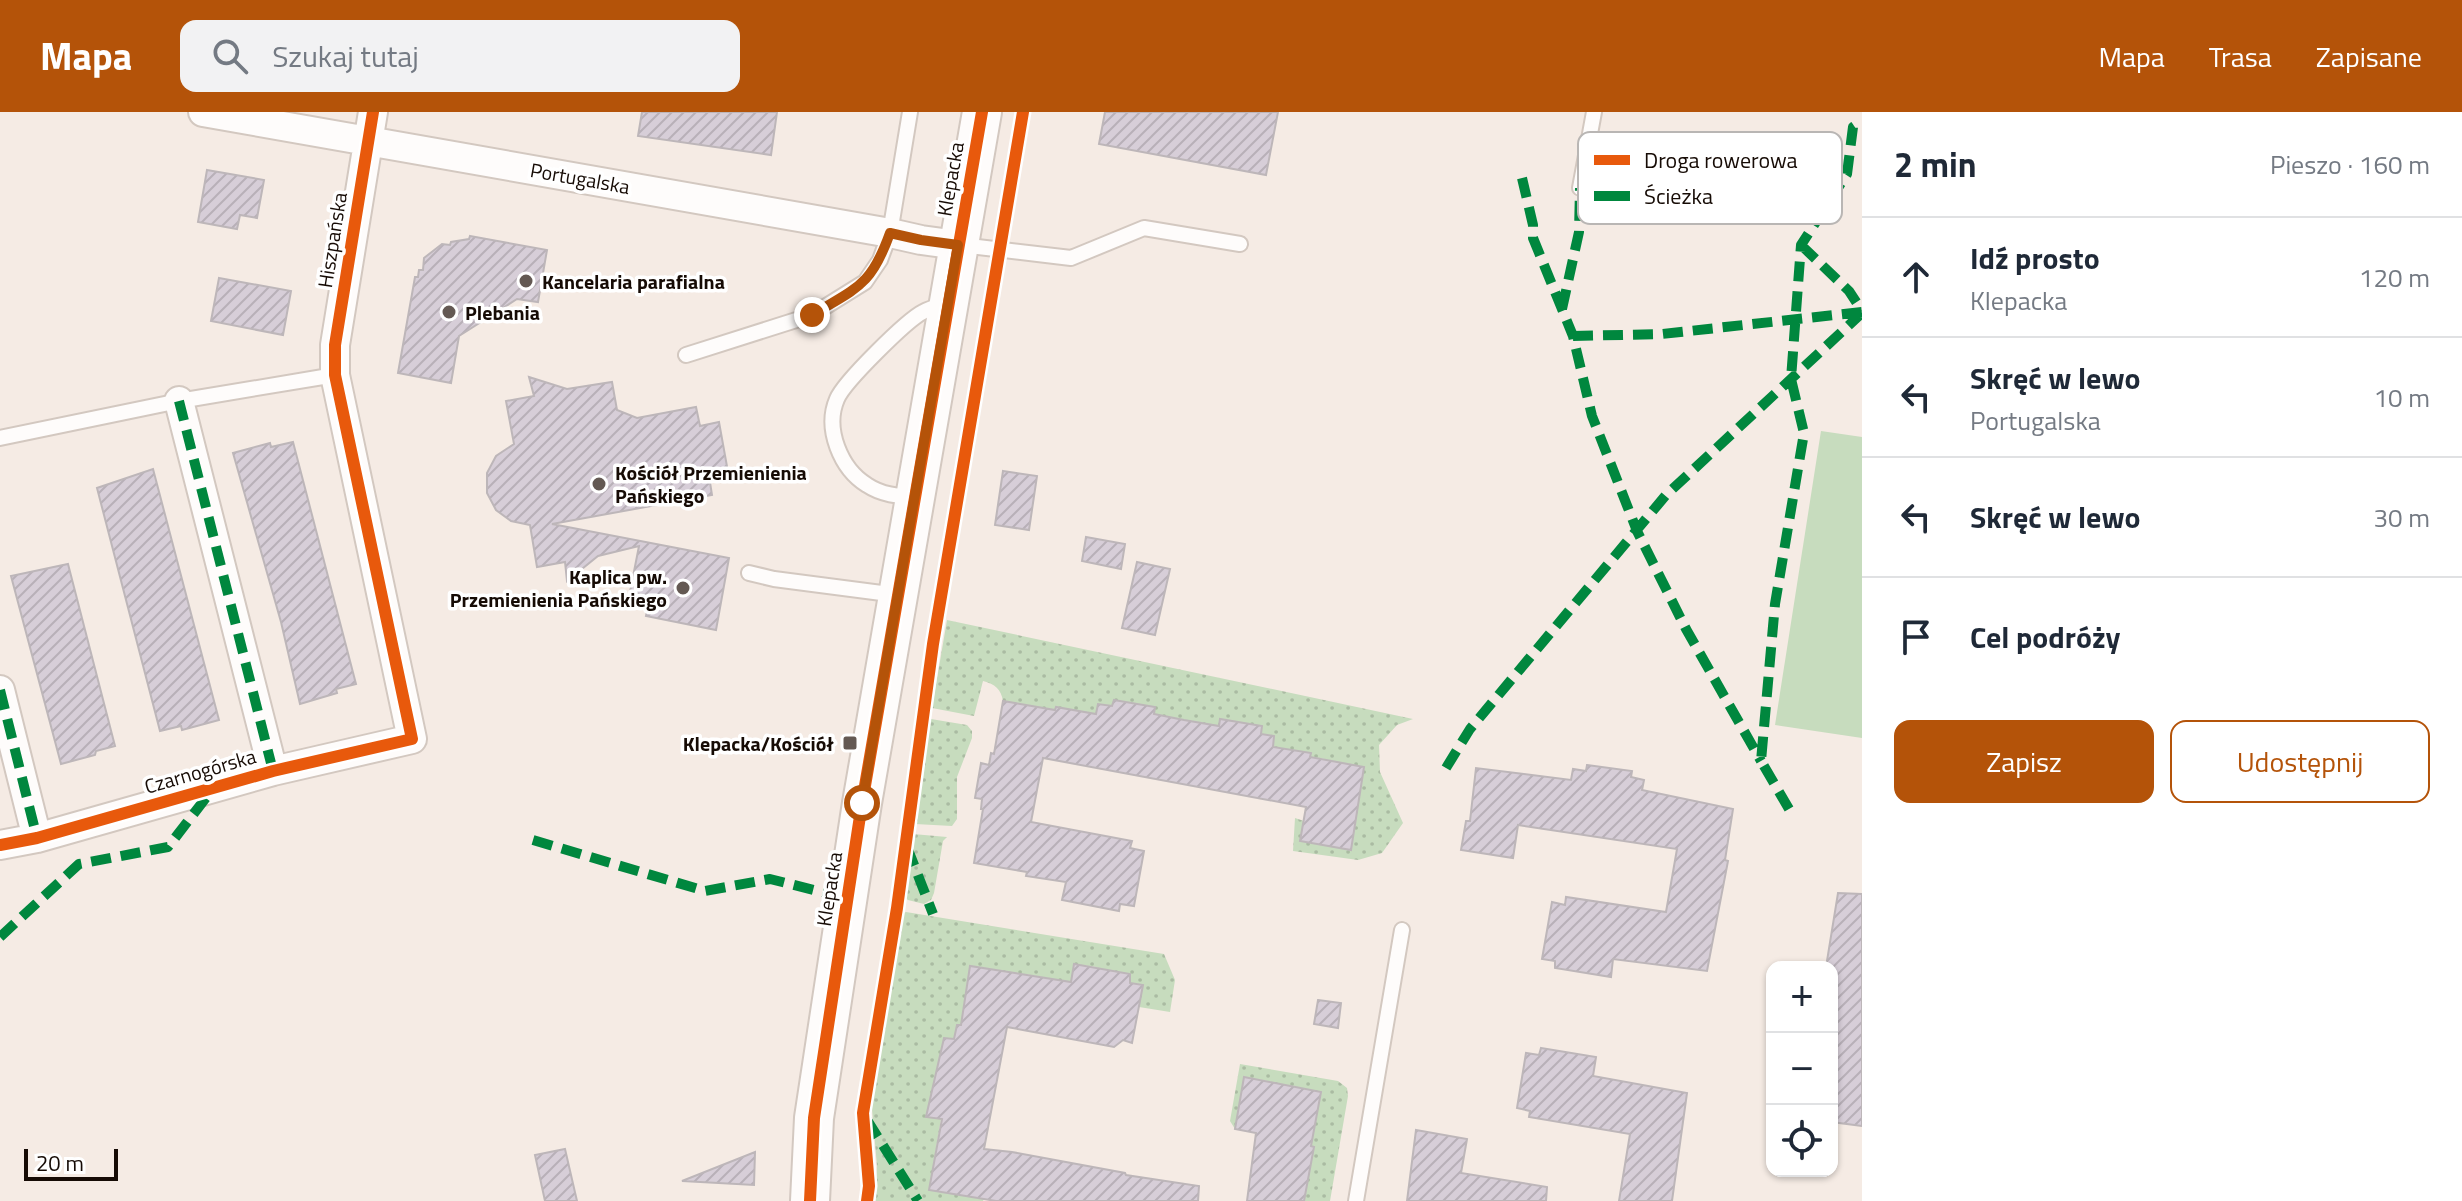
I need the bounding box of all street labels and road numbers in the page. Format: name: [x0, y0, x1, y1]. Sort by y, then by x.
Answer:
street label: Klepacka: [928, 139, 972, 219]
street label: Portugalska: [528, 154, 632, 202]
street label: Hiszpańska: [309, 190, 355, 290]
street label: Czarnogórska: [141, 740, 259, 802]
street label: Klepacka: [808, 850, 850, 928]

